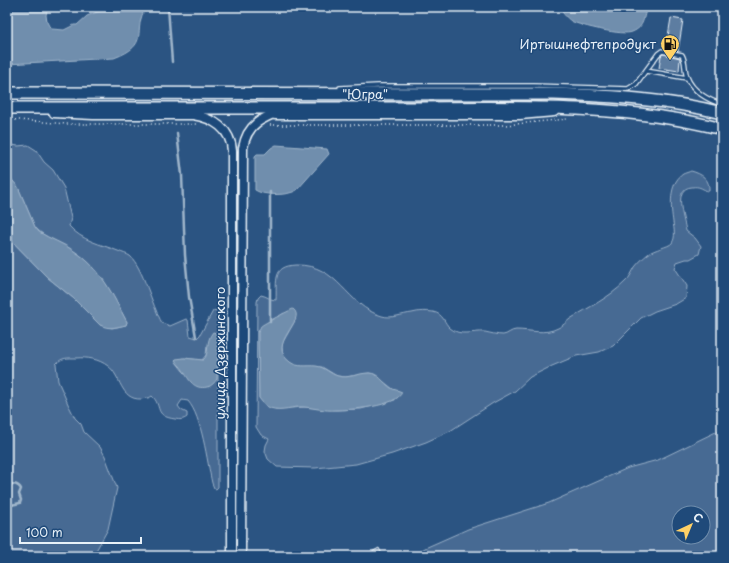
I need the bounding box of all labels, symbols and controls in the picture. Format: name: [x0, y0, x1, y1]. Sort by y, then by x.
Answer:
fuel station icon: Иртышнефтепродукт: [659, 33, 681, 61]
place label: Иртышнефтепродукт: [519, 34, 657, 53]
street label: "Югра": [342, 84, 388, 103]
street label: улица Дзержинского: [210, 287, 229, 419]
north arrow: [671, 505, 711, 545]
text: С: [689, 508, 707, 526]
scale bar: [20, 519, 141, 545]
text: 100 m: [26, 523, 63, 541]

